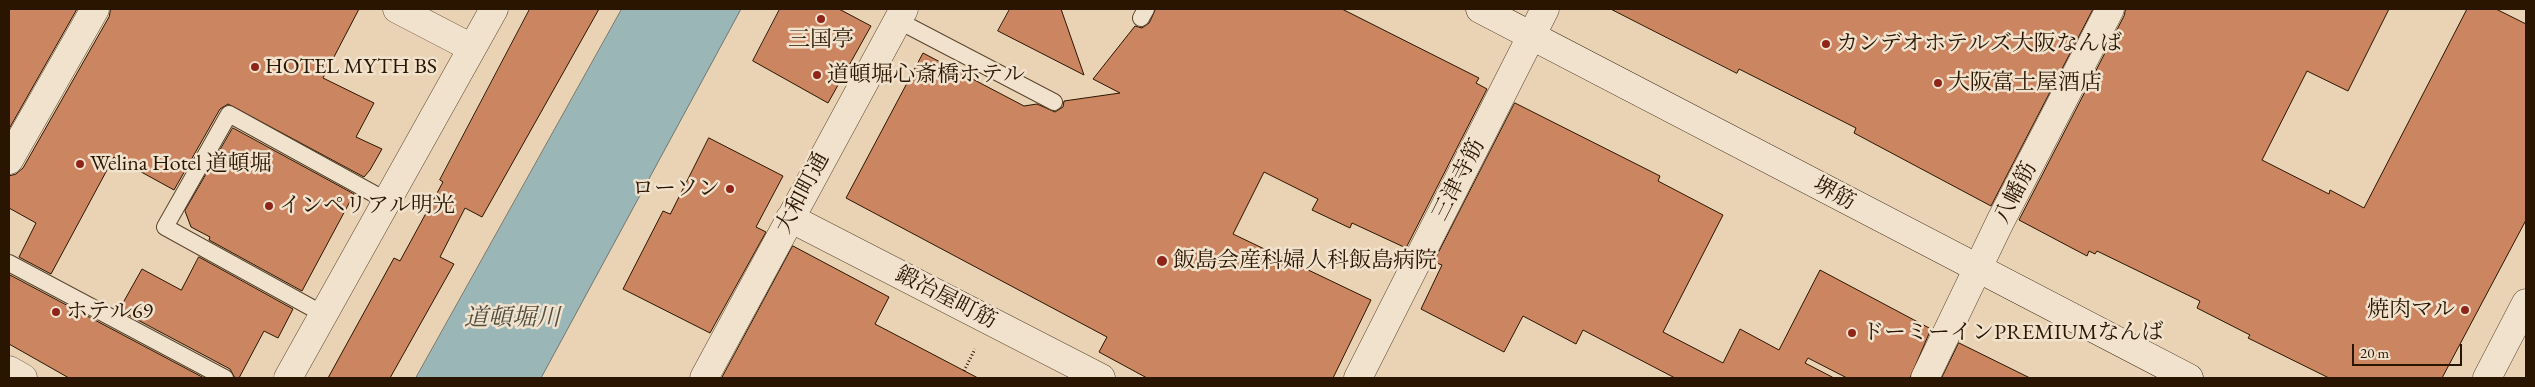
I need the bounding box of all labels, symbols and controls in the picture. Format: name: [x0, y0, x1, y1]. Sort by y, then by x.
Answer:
marker: 三国亭: [815, 13, 827, 25]
place label: 三国亭: [788, 27, 854, 53]
place label: カンデオホテルズ大阪なんば: [1836, 31, 2122, 57]
marker: カンデオホテルズ大阪なんば: [1820, 38, 1832, 50]
place label: HOTEL MYTH BS: [265, 54, 437, 80]
marker: HOTEL MYTH BS: [249, 61, 261, 73]
place label: 道頓堀心斎橋ホテル: [827, 62, 1025, 88]
marker: 道頓堀心斎橋ホテル: [811, 69, 823, 81]
place label: 大阪富士屋酒店: [1948, 70, 2102, 96]
marker: 大阪富士屋酒店: [1932, 77, 1944, 89]
street label: 三津寺筋: [1427, 135, 1491, 225]
street label: 大和町通: [771, 148, 835, 238]
place label: Welina Hotel 道頓堀: [90, 151, 272, 177]
marker: Welina Hotel 道頓堀: [74, 158, 86, 170]
street label: 八幡筋: [1989, 158, 2043, 228]
street label: 堺筋: [1808, 172, 1860, 216]
place label: ローソン: [632, 176, 720, 202]
marker: ローソン: [724, 183, 736, 195]
place label: インペリアル明光: [279, 193, 455, 219]
marker: インペリアル明光: [263, 200, 275, 212]
place label: 飯島会産科婦人科飯島病院: [1173, 248, 1437, 274]
marker: 飯島会産科婦人科飯島病院: [1155, 254, 1169, 268]
street label: 鍛冶屋町筋: [891, 261, 1001, 335]
place label: 焼肉マル: [2367, 297, 2455, 323]
place label: ホテル69: [66, 299, 153, 325]
water label: 道頓堀川: [464, 304, 560, 332]
marker: 焼肉マル: [2459, 304, 2471, 316]
marker: ホテル69: [50, 306, 62, 318]
place label: ドーミーインPREMIUMなんば: [1862, 320, 2164, 346]
marker: ドーミーインPREMIUMなんば: [1846, 327, 1858, 339]
scale bar: [2355, 334, 2465, 366]
text: 20 m: [2360, 343, 2389, 362]

